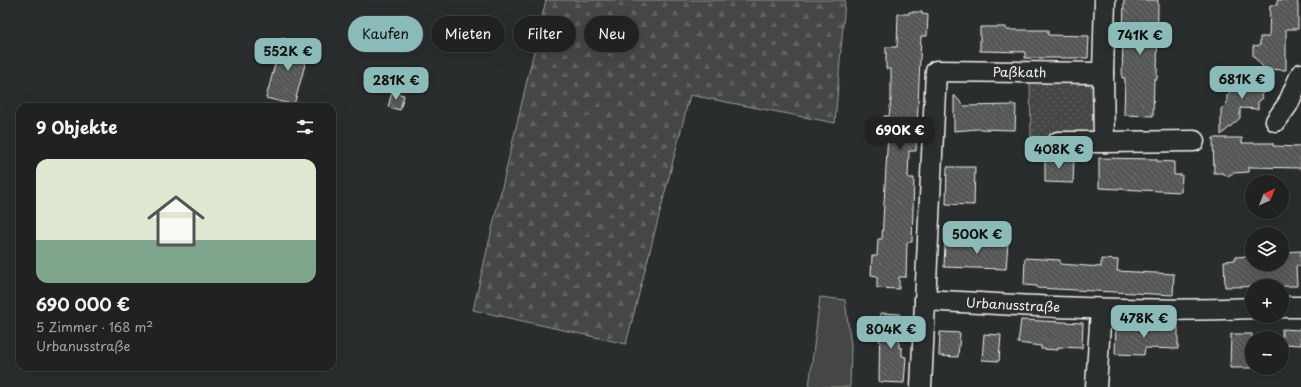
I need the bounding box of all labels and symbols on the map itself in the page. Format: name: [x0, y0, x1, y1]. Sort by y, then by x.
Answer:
pin: 741K €: [1107, 22, 1173, 56]
pin: 552K €: [255, 38, 321, 72]
street label: Paßkath: [993, 62, 1047, 81]
pin: 681K €: [1209, 66, 1275, 100]
pin: 281K €: [363, 67, 429, 101]
pin: 690K €: [867, 117, 933, 151]
pin: 408K €: [1026, 136, 1092, 170]
north arrow: [1245, 175, 1289, 219]
pin: 500K €: [944, 221, 1010, 255]
street label: Urbanusstraße: [965, 292, 1061, 316]
pin: 478K €: [1111, 305, 1177, 339]
pin: 804K €: [858, 316, 924, 350]

